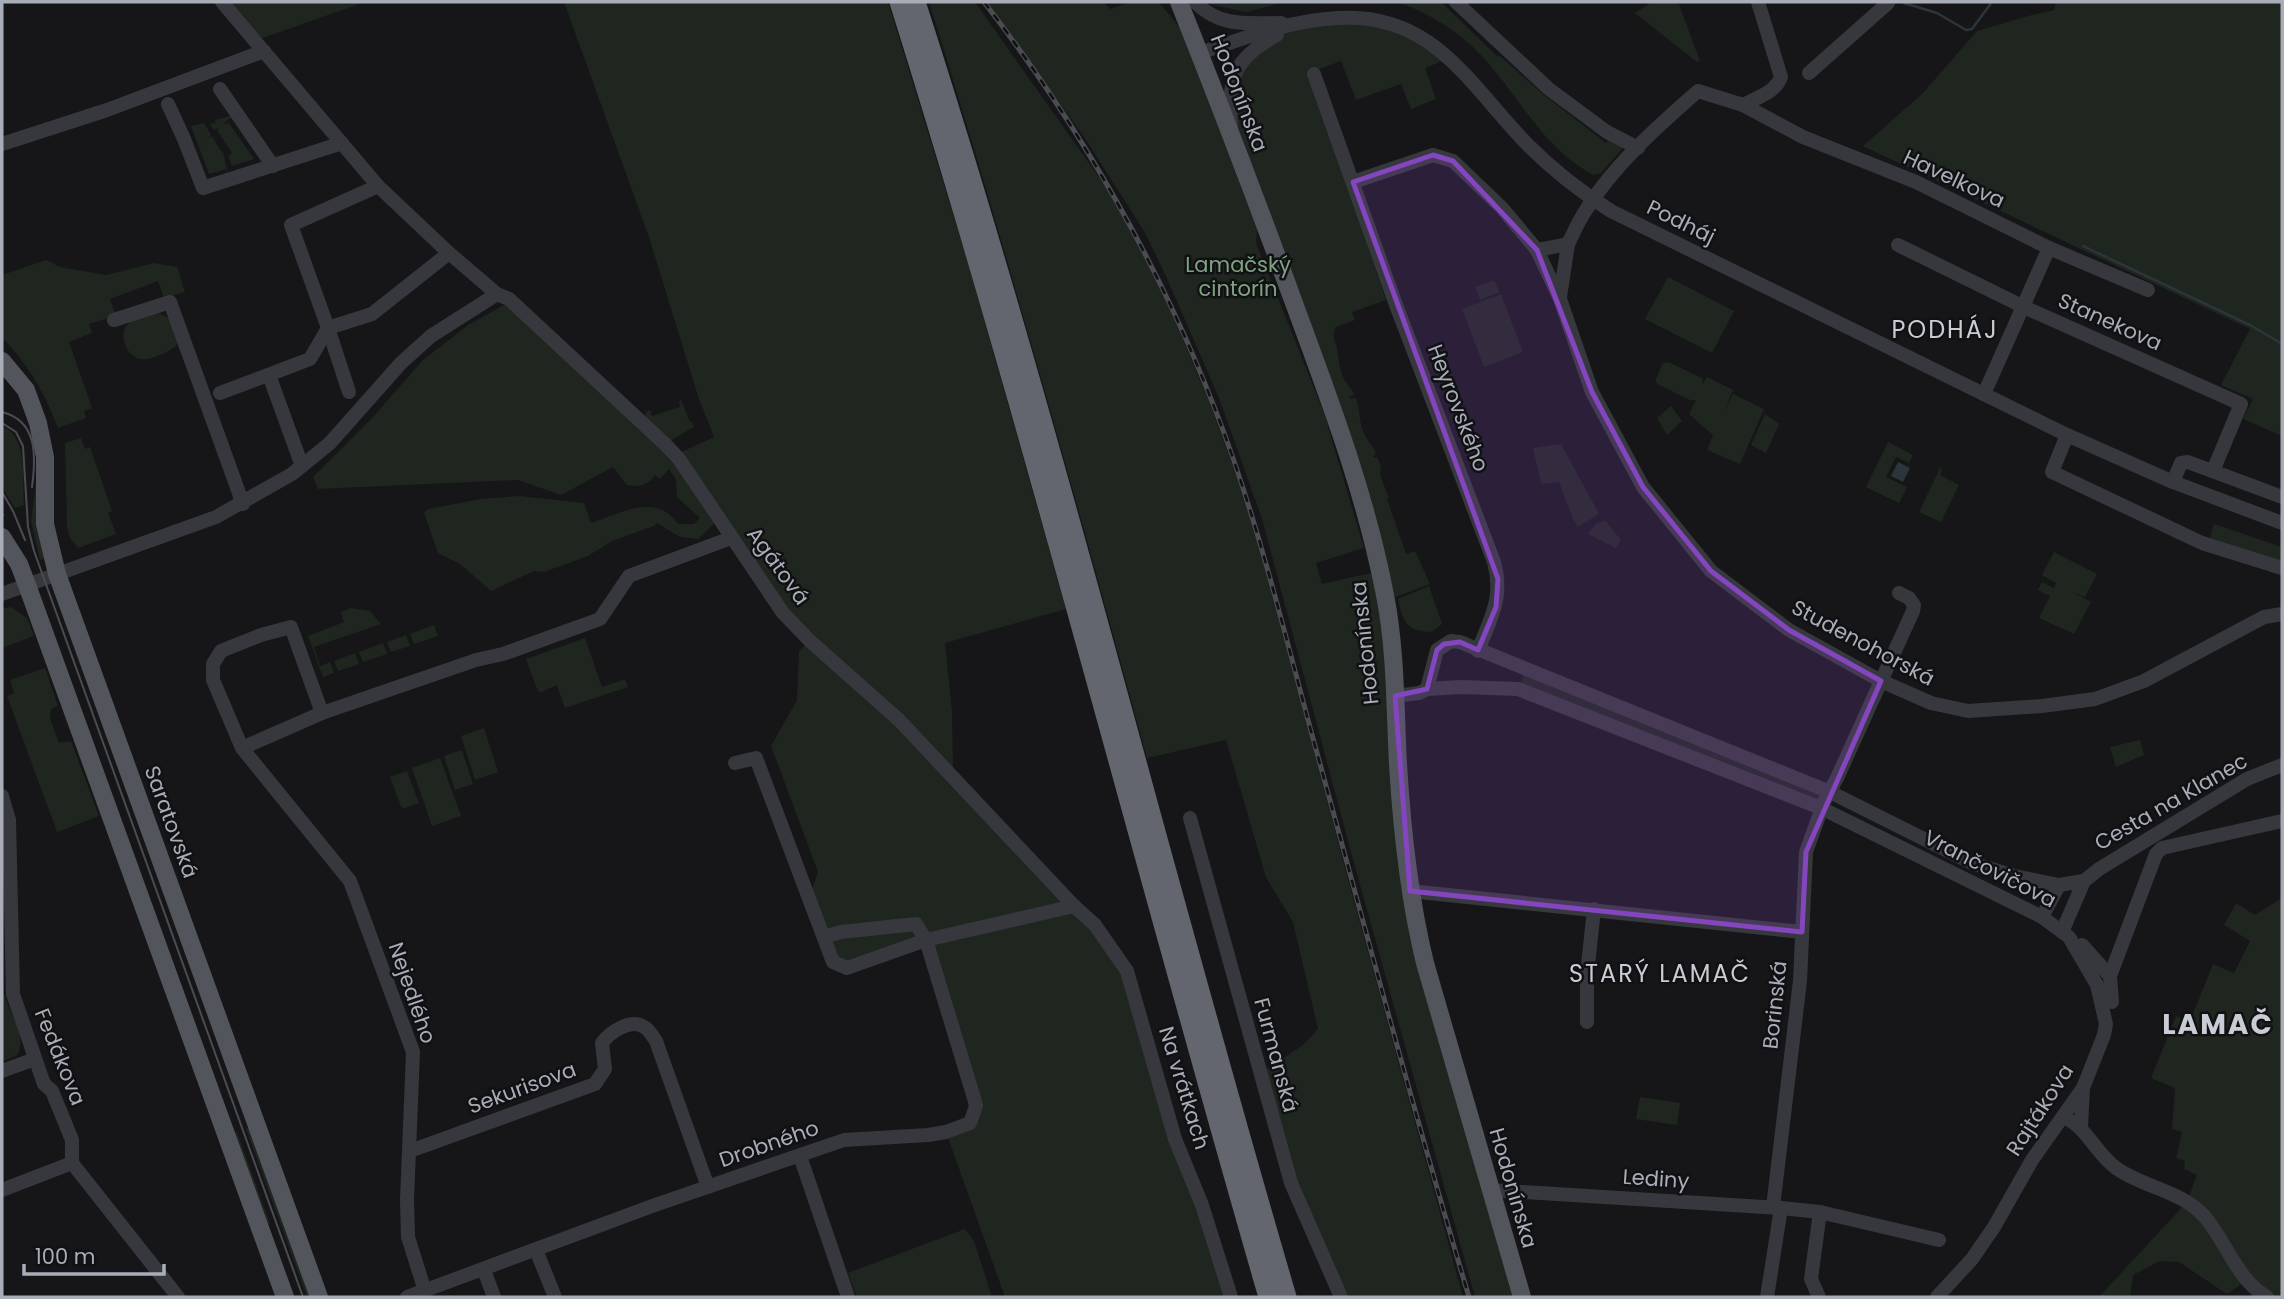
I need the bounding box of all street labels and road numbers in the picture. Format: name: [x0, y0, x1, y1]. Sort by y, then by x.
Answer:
street label: Hodonínska: [1204, 30, 1275, 156]
street label: Havelkova: [1899, 142, 2010, 215]
street label: Podháj: [1642, 193, 1720, 251]
street label: Stanekova: [2054, 286, 2167, 357]
street label: Heyrovského: [1421, 340, 1496, 476]
street label: Agátová: [740, 521, 816, 610]
street label: Hodonínska: [1344, 580, 1385, 706]
street label: Studenohorská: [1787, 593, 1940, 692]
street label: Cesta na Klanec: [2089, 746, 2252, 857]
street label: Saratovská: [138, 762, 205, 882]
street label: Vrančovičova: [1919, 823, 2061, 914]
street label: Nejedlého: [382, 938, 443, 1047]
street label: Borinská: [1755, 959, 1794, 1051]
street label: Furmanská: [1247, 995, 1306, 1115]
street label: Fedákova: [28, 1004, 93, 1110]
street label: Na vrátkach: [1152, 1023, 1217, 1153]
street label: Sekurisova: [464, 1055, 580, 1120]
street label: Rajtákova: [1999, 1058, 2080, 1161]
street label: Drobného: [715, 1113, 823, 1174]
street label: Hodonínska: [1483, 1124, 1544, 1251]
street label: Lediny: [1622, 1162, 1690, 1195]

